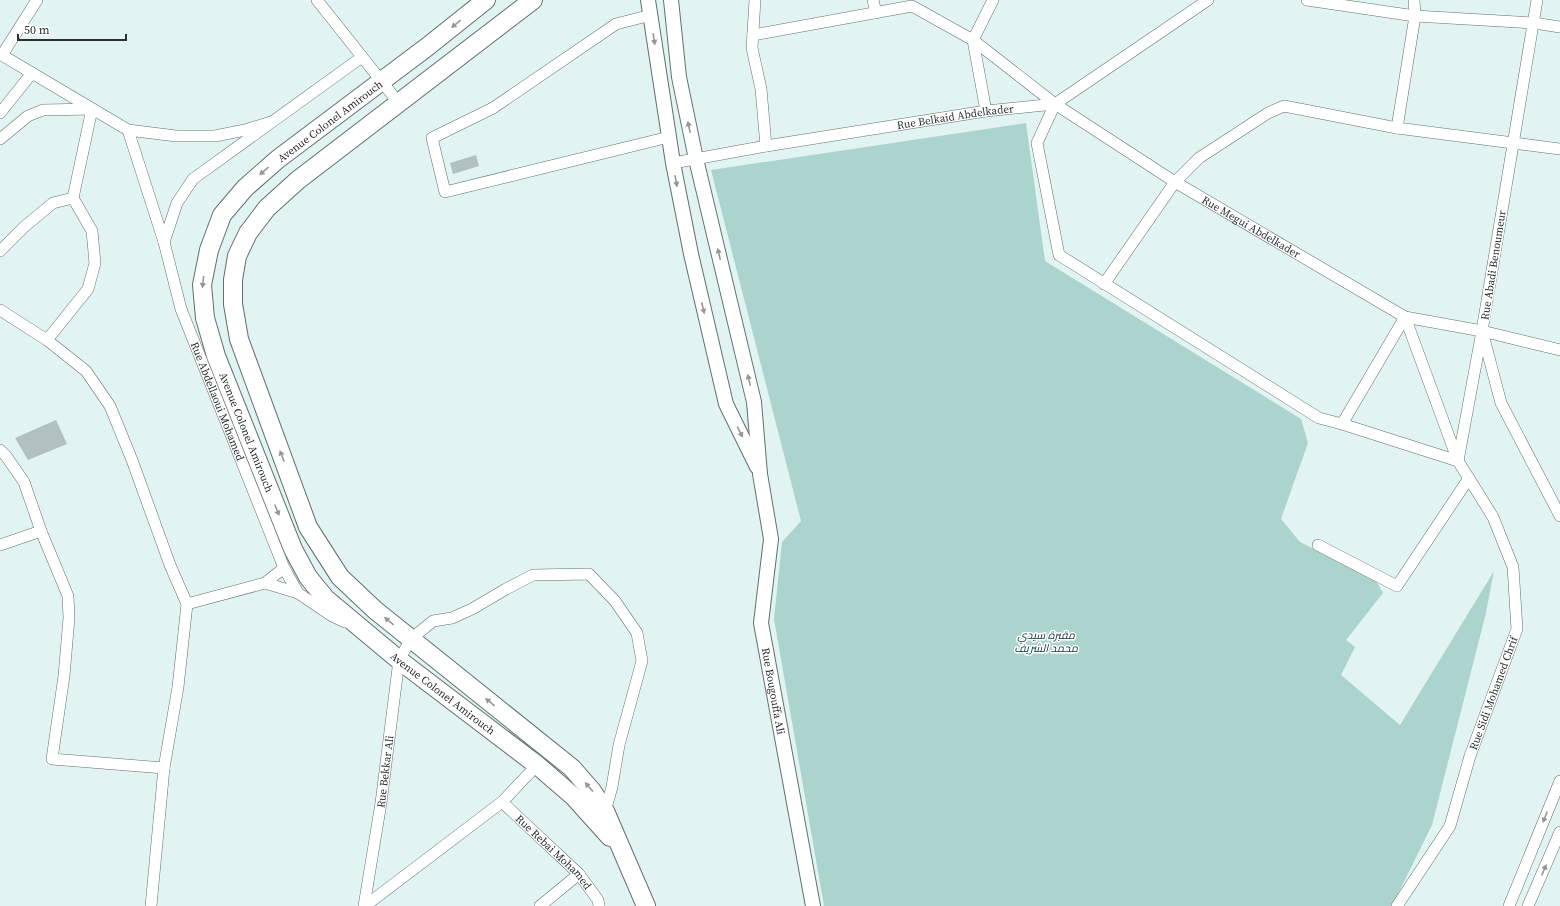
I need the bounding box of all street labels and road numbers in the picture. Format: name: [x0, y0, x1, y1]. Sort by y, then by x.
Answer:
street label: Avenue Colonel Amirouch: [275, 77, 386, 166]
street label: Rue Belkaid Abdelkader: [896, 101, 1015, 133]
street label: Rue Megui Abdelkader: [1199, 192, 1303, 262]
street label: Rue Abadi Benoumeur: [1477, 209, 1510, 321]
street label: Rue Abdellaoui Mohamed: [187, 340, 248, 464]
street label: Avenue Colonel Amirouch: [215, 370, 277, 495]
street label: Rue Sidi Mohamed Chrif: [1466, 633, 1522, 752]
street label: Rue Bougouffa Ali: [758, 647, 788, 736]
street label: Avenue Colonel Amirouch: [387, 649, 498, 739]
street label: Rue Bekkar Ali: [373, 735, 397, 809]
street label: Rue Rebai Mohamed: [512, 811, 595, 893]

